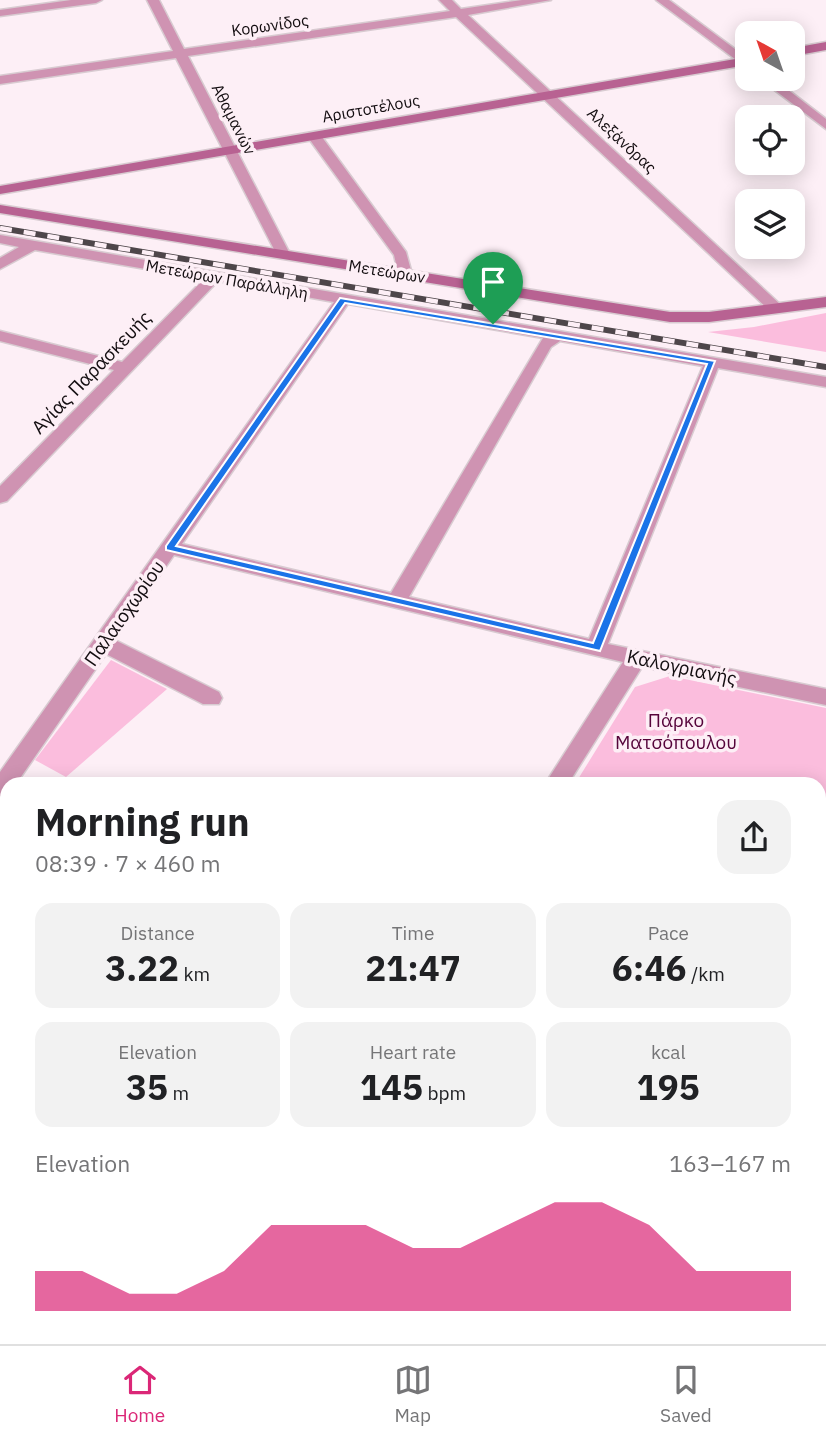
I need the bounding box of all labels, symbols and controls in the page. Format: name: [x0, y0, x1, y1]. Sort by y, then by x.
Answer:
street label: Κορωνίδος: [230, 10, 310, 40]
north arrow: [735, 21, 805, 91]
map controls: [735, 21, 805, 259]
street label: Αθαμανών: [208, 80, 260, 158]
street label: Αριστοτέλους: [321, 90, 422, 126]
street label: Αλεξάνδρας: [583, 103, 661, 177]
button: locate: [735, 105, 805, 175]
button: layers: [735, 189, 805, 259]
pin: [463, 252, 523, 324]
street label: Μετεώρων Παράλληλη: [144, 255, 310, 303]
street label: Μετεώρων: [347, 255, 427, 287]
icon: arrive: [474, 263, 512, 301]
street label: Αγίας Παρασκευής: [26, 305, 156, 439]
street label: Παλαιοχωρίου: [79, 555, 169, 671]
street label: Καλογριανής: [625, 644, 739, 690]
park label: Πάρκο Ματσόπουλου: [615, 708, 737, 754]
text: Morning run: [35, 797, 250, 846]
button: share: [717, 800, 791, 874]
text: 08:39 · 7 × 460 m: [35, 848, 221, 878]
text: Distance: [121, 921, 195, 945]
text: Time: [392, 921, 434, 945]
text: Pace: [648, 921, 689, 945]
text: 3.22: [105, 945, 179, 991]
text: 21:47: [365, 945, 461, 991]
text: 6:46: [612, 945, 686, 991]
text: km: [179, 962, 210, 986]
text: /km: [686, 962, 725, 986]
text: Elevation: [118, 1040, 197, 1064]
text: Heart rate: [370, 1040, 456, 1064]
text: kcal: [651, 1040, 686, 1064]
text: 35: [126, 1064, 168, 1110]
text: 145: [360, 1064, 423, 1110]
text: 195: [637, 1064, 700, 1110]
text: m: [168, 1081, 189, 1105]
text: bpm: [423, 1081, 466, 1105]
text: Elevation: [35, 1148, 130, 1178]
text: 163–167 m: [669, 1148, 791, 1178]
tab: Home: [114, 1361, 165, 1427]
tab: Map: [394, 1361, 432, 1427]
tab: Saved: [660, 1361, 712, 1427]

